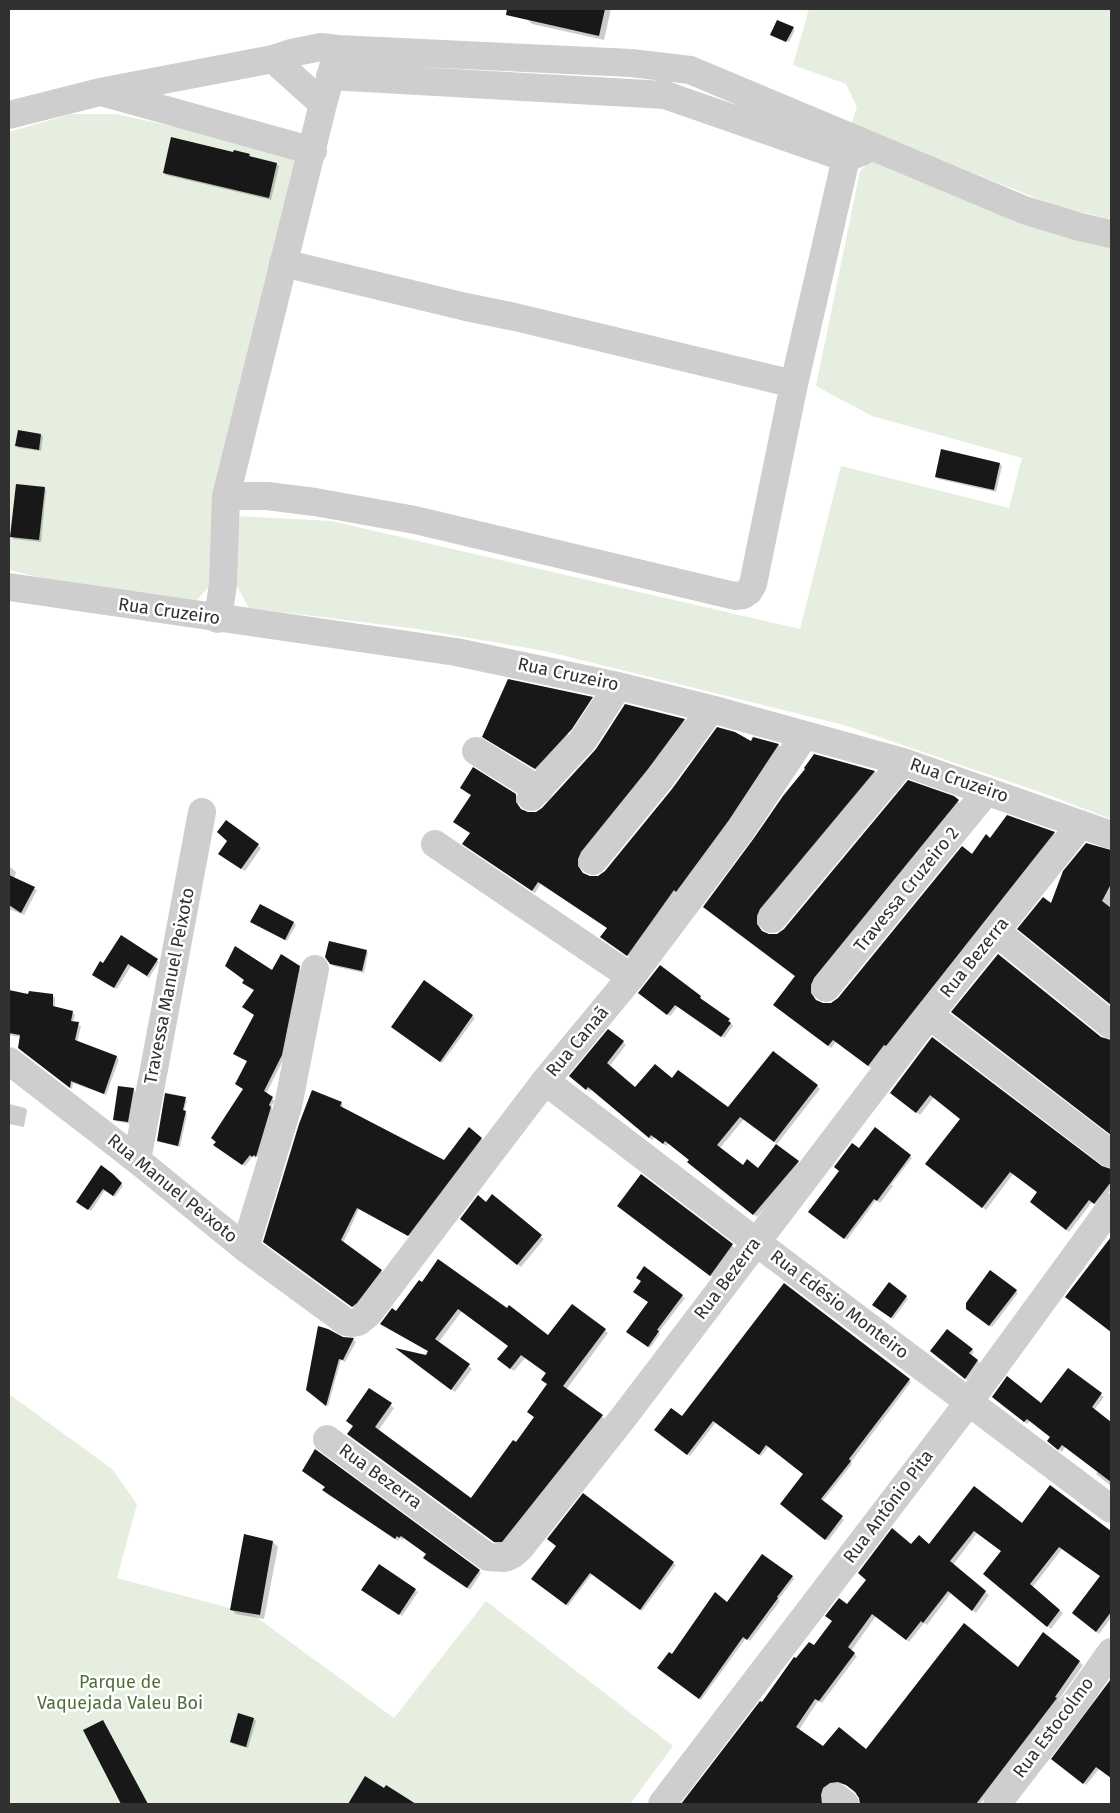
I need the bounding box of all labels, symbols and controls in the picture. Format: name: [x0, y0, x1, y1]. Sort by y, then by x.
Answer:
street label: Rua Cruzeiro: [117, 594, 221, 630]
street label: Rua Cruzeiro: [516, 654, 620, 696]
street label: Rua Cruzeiro: [907, 754, 1011, 808]
street label: Travessa Cruzeiro 2: [850, 823, 964, 957]
street label: Travessa Manuel Peixoto: [140, 886, 200, 1086]
street label: Rua Bezerra: [936, 913, 1014, 1003]
street label: Rua Canaã: [542, 1002, 614, 1082]
street label: Rua Manuel Peixoto: [103, 1130, 241, 1248]
street label: Rua Bezerra: [690, 1234, 766, 1324]
street label: Rua Edésio Monteiro: [766, 1246, 912, 1364]
street label: Rua Bezerra: [334, 1440, 426, 1514]
street label: Rua Antônio Pita: [839, 1446, 939, 1568]
park label: Parque de Vaquejada Valeu Boi: [37, 1672, 203, 1715]
street label: Rua Estocolmo: [1009, 1673, 1099, 1783]

